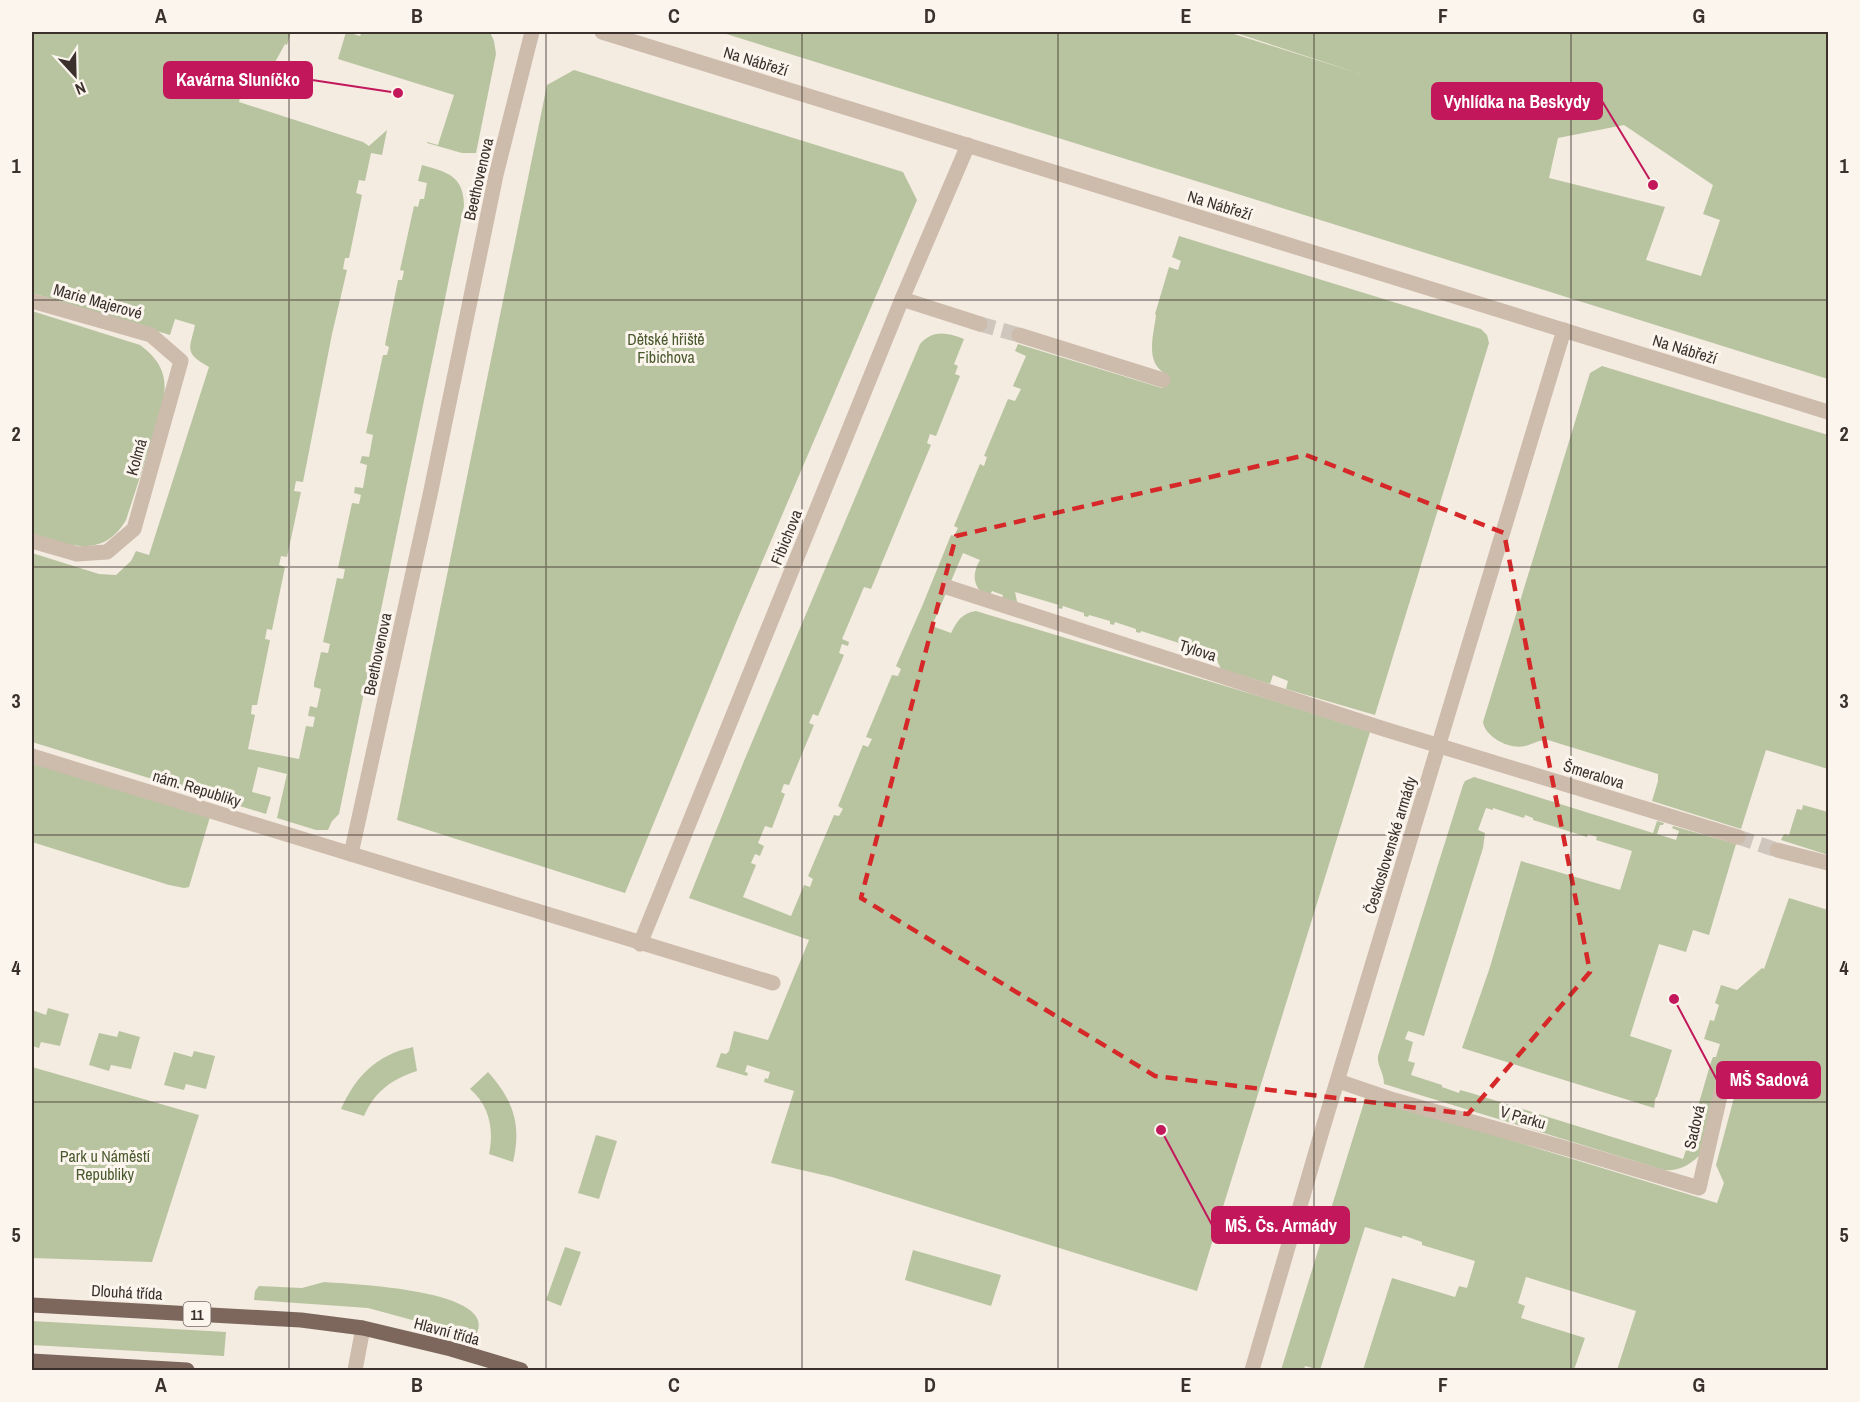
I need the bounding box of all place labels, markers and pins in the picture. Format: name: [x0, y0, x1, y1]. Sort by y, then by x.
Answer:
callout: Kavárna Sluníčko: [164, 62, 312, 98]
callout: Vyhlídka na Beskydy: [1432, 83, 1602, 119]
callout: MŠ Sadová: [1717, 1062, 1820, 1098]
callout: MŠ. Čs. Armády: [1212, 1207, 1349, 1243]

